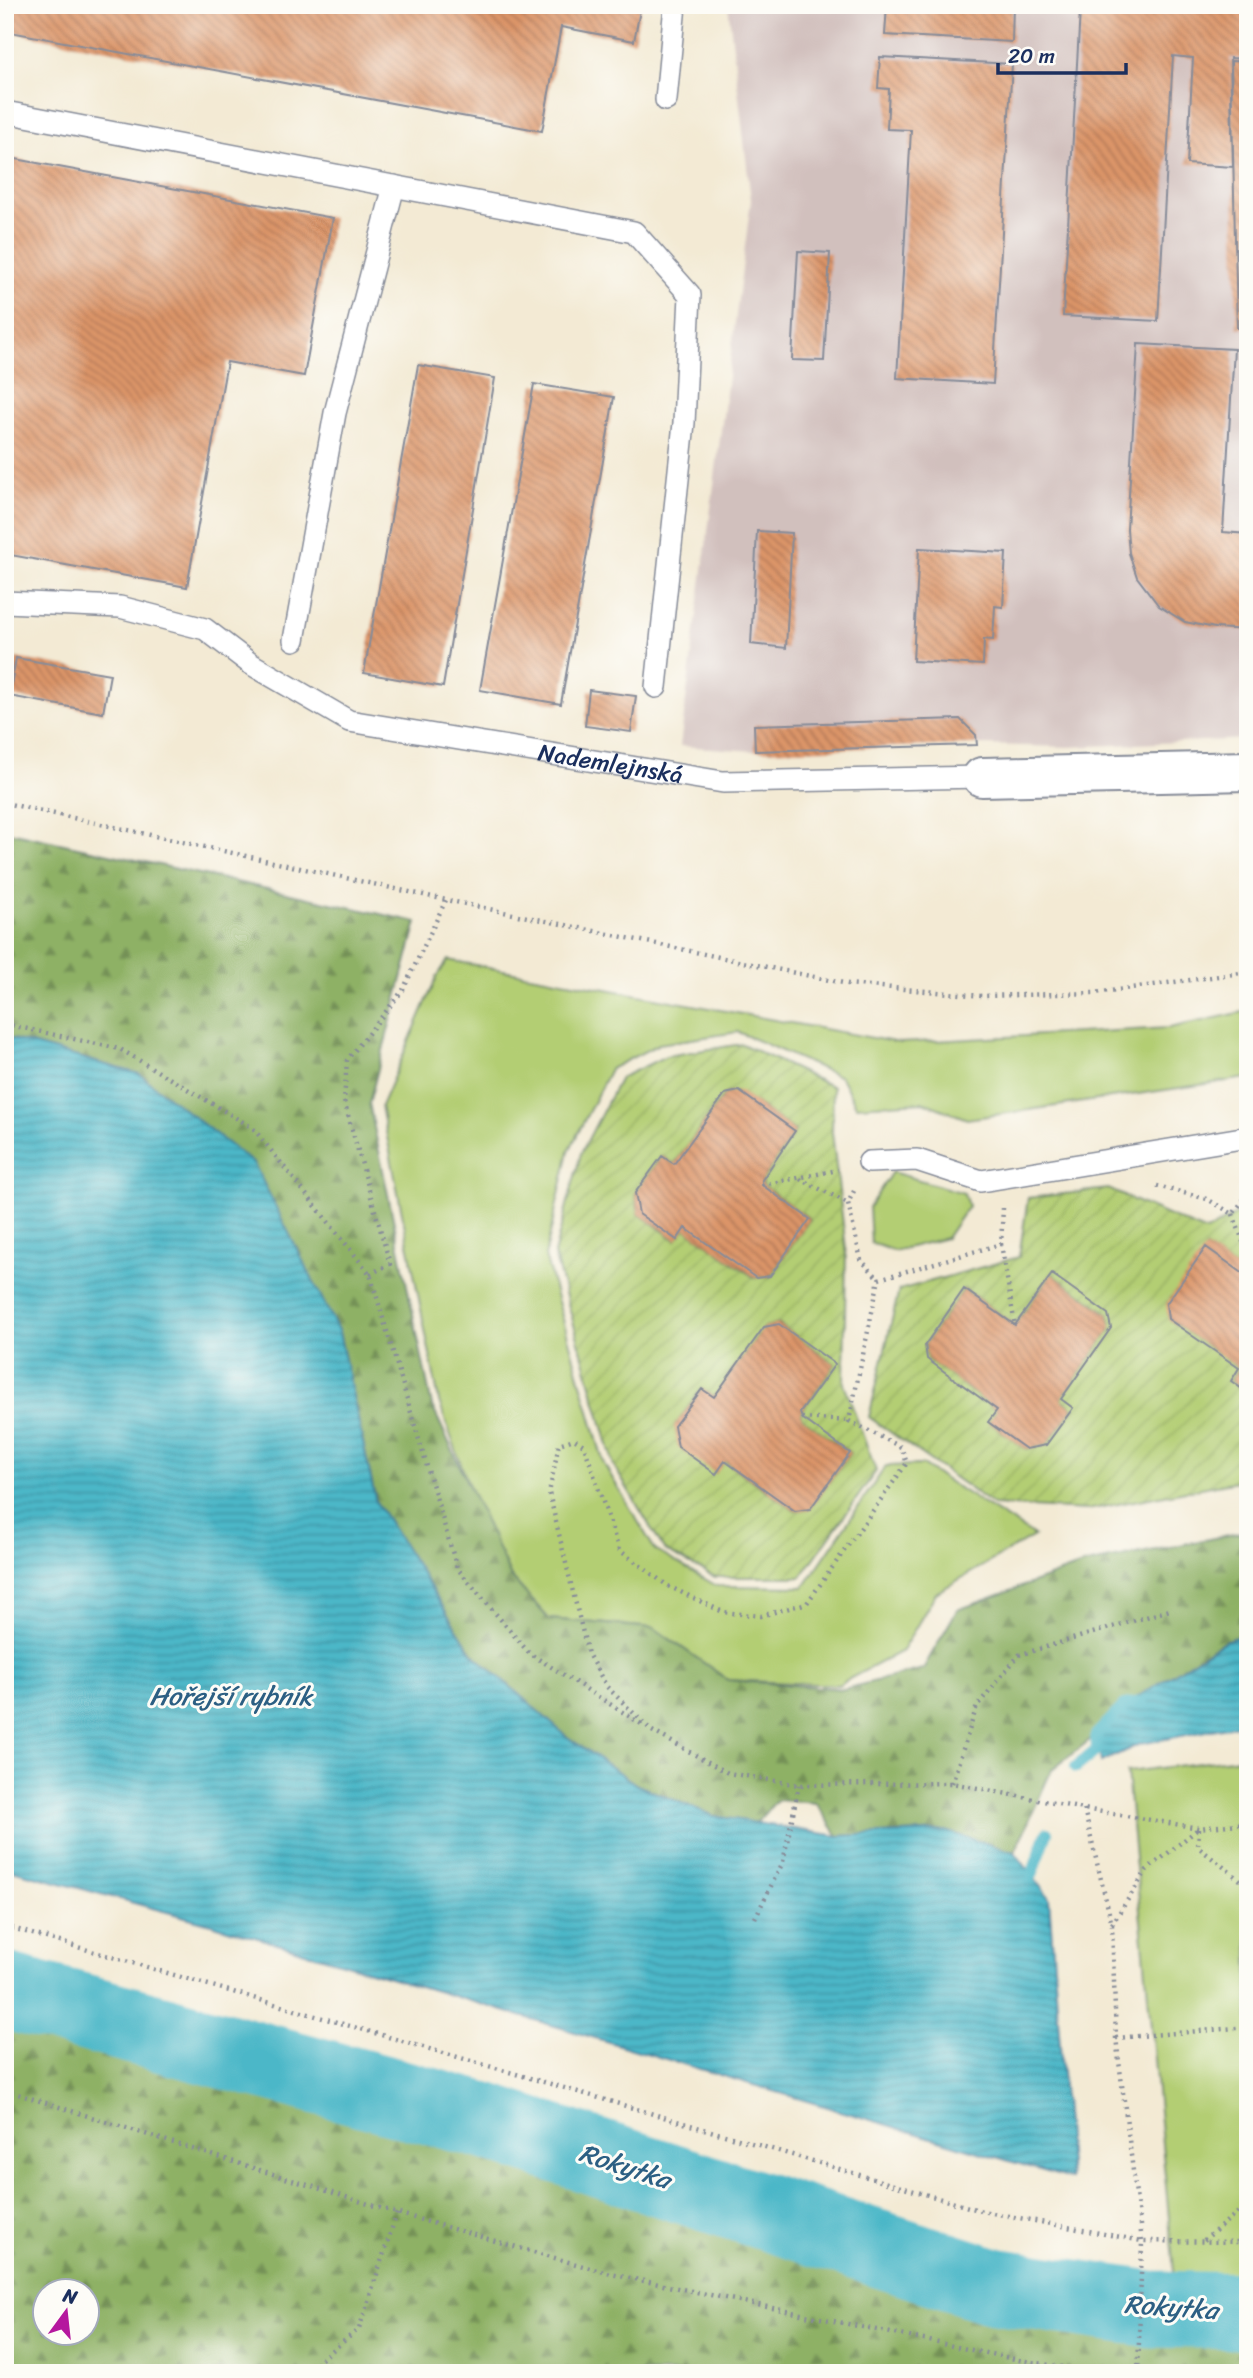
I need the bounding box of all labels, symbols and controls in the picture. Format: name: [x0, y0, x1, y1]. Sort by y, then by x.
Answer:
scale bar: [998, 32, 1125, 76]
text: 20 m: [1008, 37, 1055, 75]
street label: Nademlejnská: [535, 731, 686, 796]
water label: Hořejší rybník: [149, 1673, 315, 1719]
water label: Rokytka: [573, 2130, 679, 2203]
north arrow: [32, 2276, 102, 2346]
text: N: [59, 2278, 82, 2314]
water label: Rokytka: [1123, 2281, 1222, 2333]

